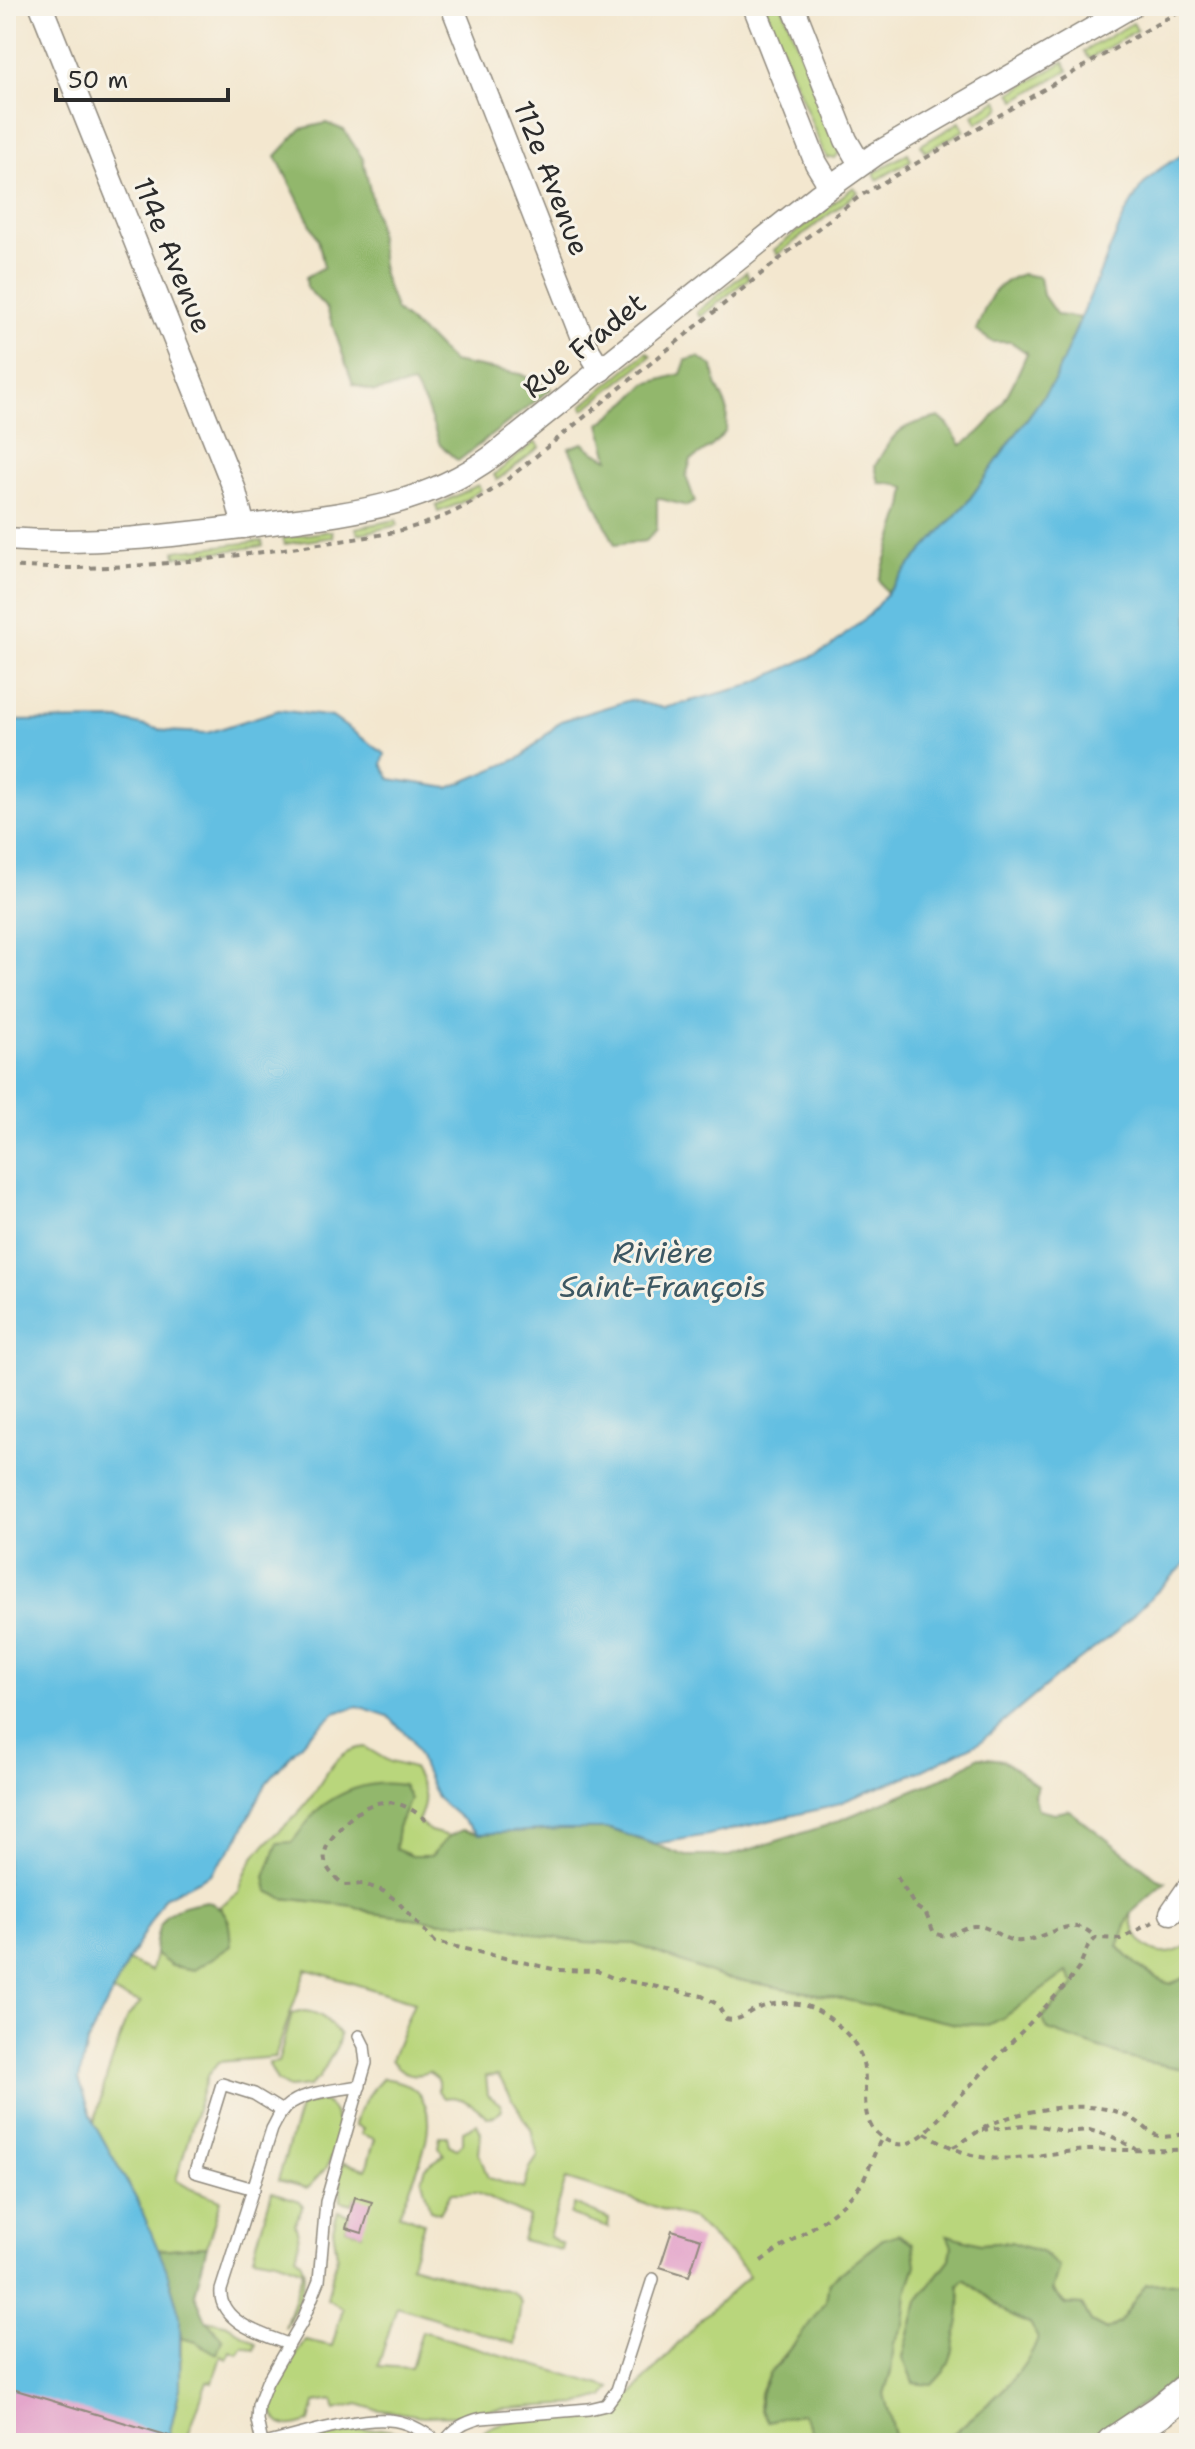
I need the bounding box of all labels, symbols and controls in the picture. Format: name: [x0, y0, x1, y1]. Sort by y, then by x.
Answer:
scale bar: [56, 52, 228, 102]
text: 50 m: [68, 64, 128, 96]
street label: 112e Avenue: [505, 95, 599, 261]
street label: 114e Avenue: [124, 171, 222, 339]
street label: Rue Fradet: [514, 284, 654, 406]
water label: Rivière Saint-François: [560, 1232, 766, 1307]

